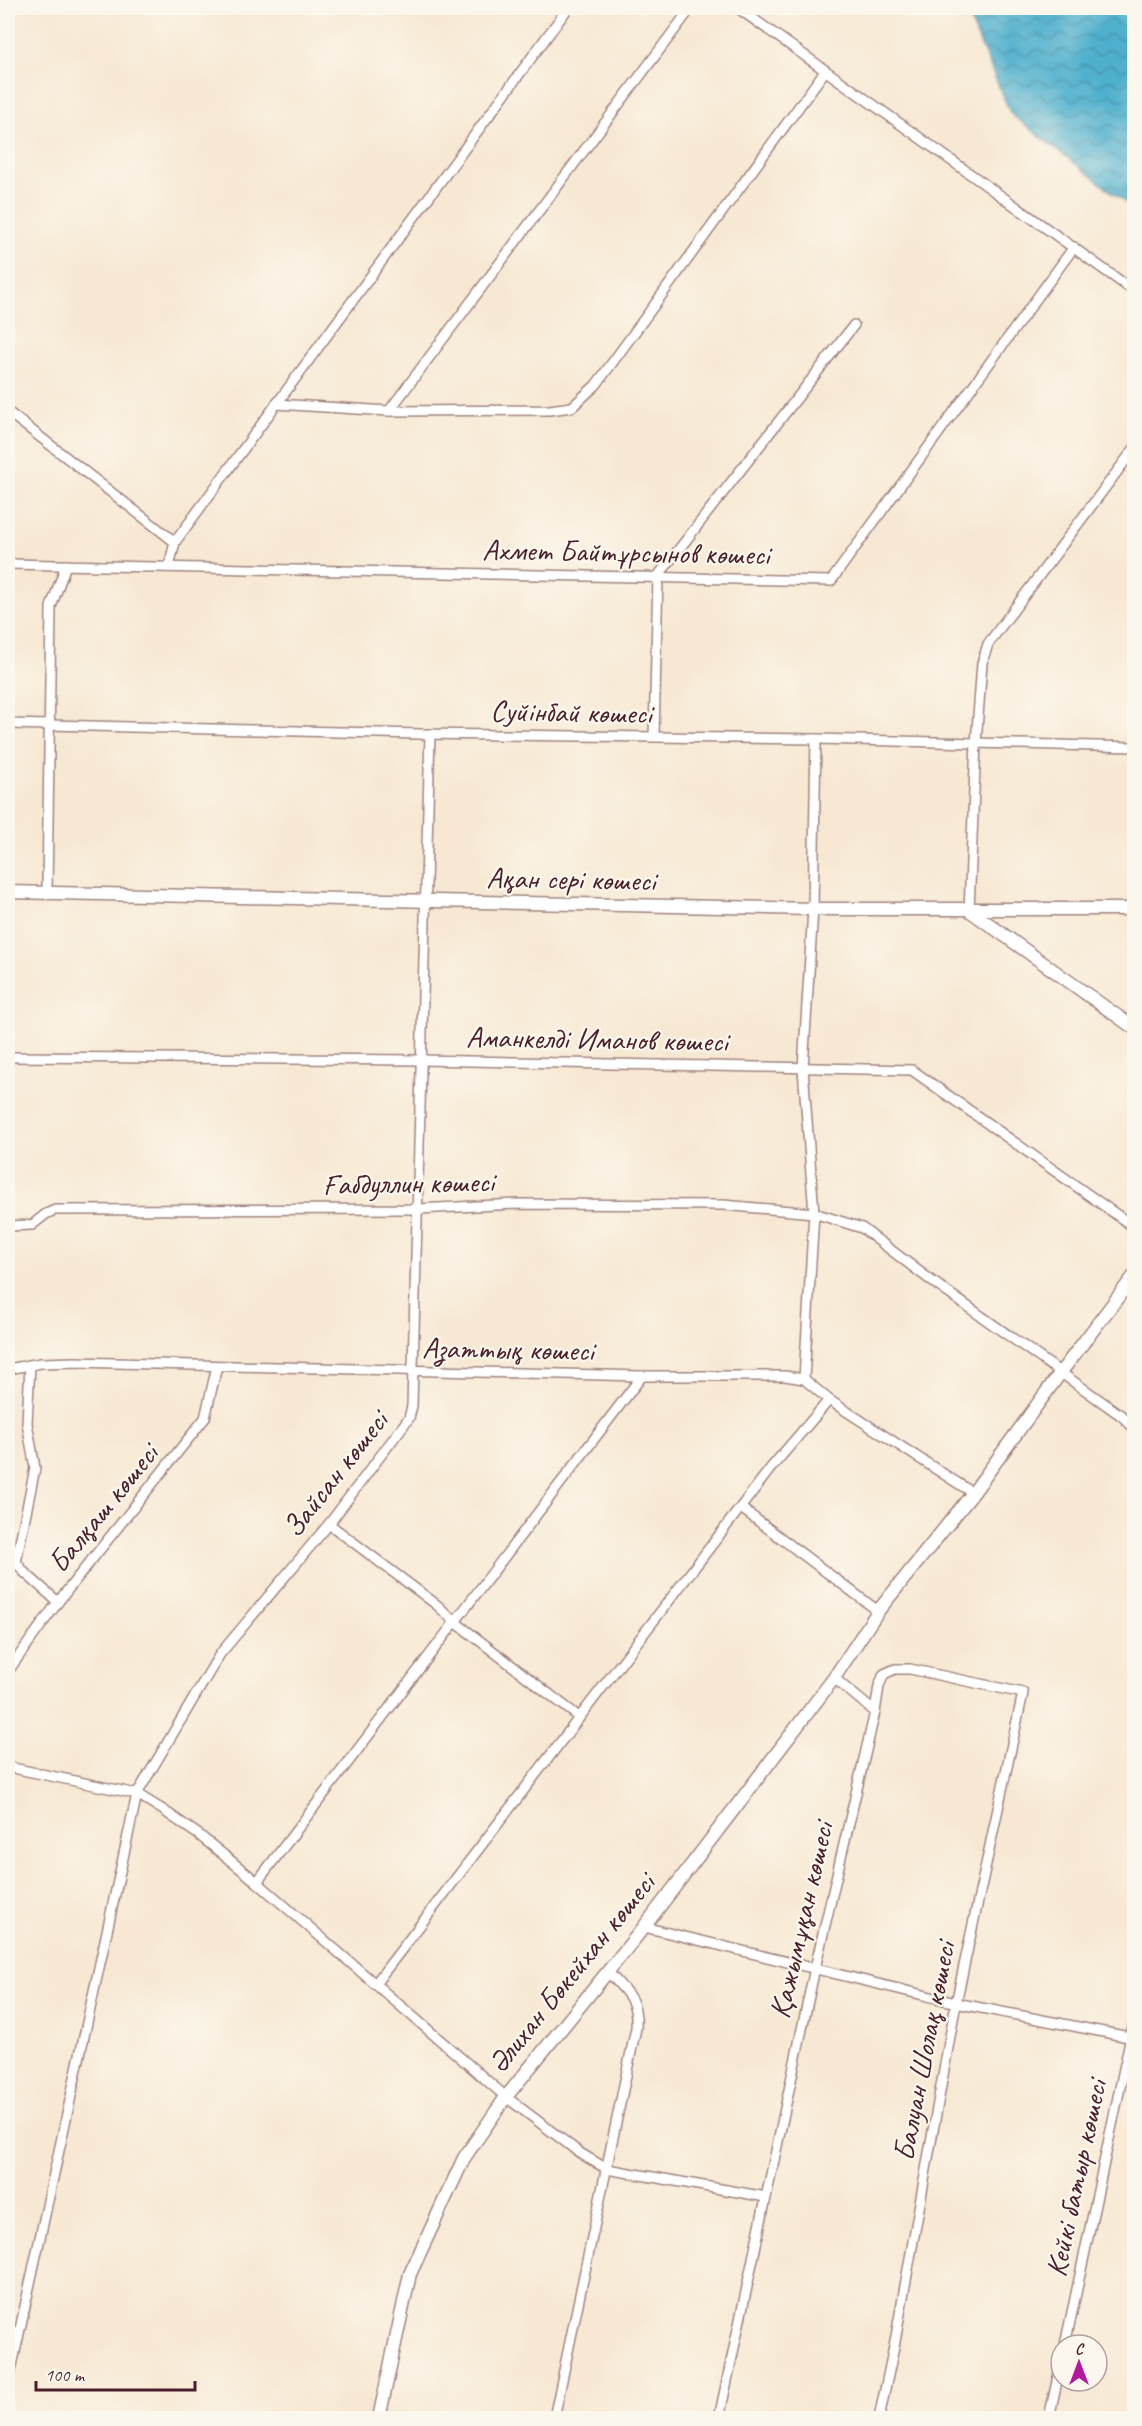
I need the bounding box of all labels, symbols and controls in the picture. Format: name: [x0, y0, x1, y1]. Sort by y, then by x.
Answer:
street label: Ахмет Байтұрсынов көшесі: [482, 530, 773, 574]
street label: Суйінбай көшесі: [490, 692, 655, 732]
street label: Ақан сері көшесі: [486, 859, 659, 900]
street label: Аманкелді Иманов көшесі: [466, 1018, 731, 1060]
street label: Ғабдуллин көшесі: [321, 1162, 498, 1204]
street label: Азаттық көшесі: [422, 1329, 598, 1370]
street label: Зайсан көшесі: [274, 1400, 398, 1545]
street label: Балқаш көшесі: [39, 1433, 169, 1580]
street label: Қажымұқан көшесі: [760, 1815, 843, 2022]
street label: Әлихан Бөкейхан көшесі: [479, 1863, 665, 2081]
street label: Балуан Шолақ көшесі: [884, 1935, 964, 2164]
street label: Кейкі батыр көшесі: [1037, 2073, 1116, 2280]
north arrow: [1049, 2333, 1109, 2393]
text: С: [1075, 2339, 1085, 2359]
scale bar: [36, 2354, 195, 2392]
text: 100 m: [45, 2364, 86, 2386]

